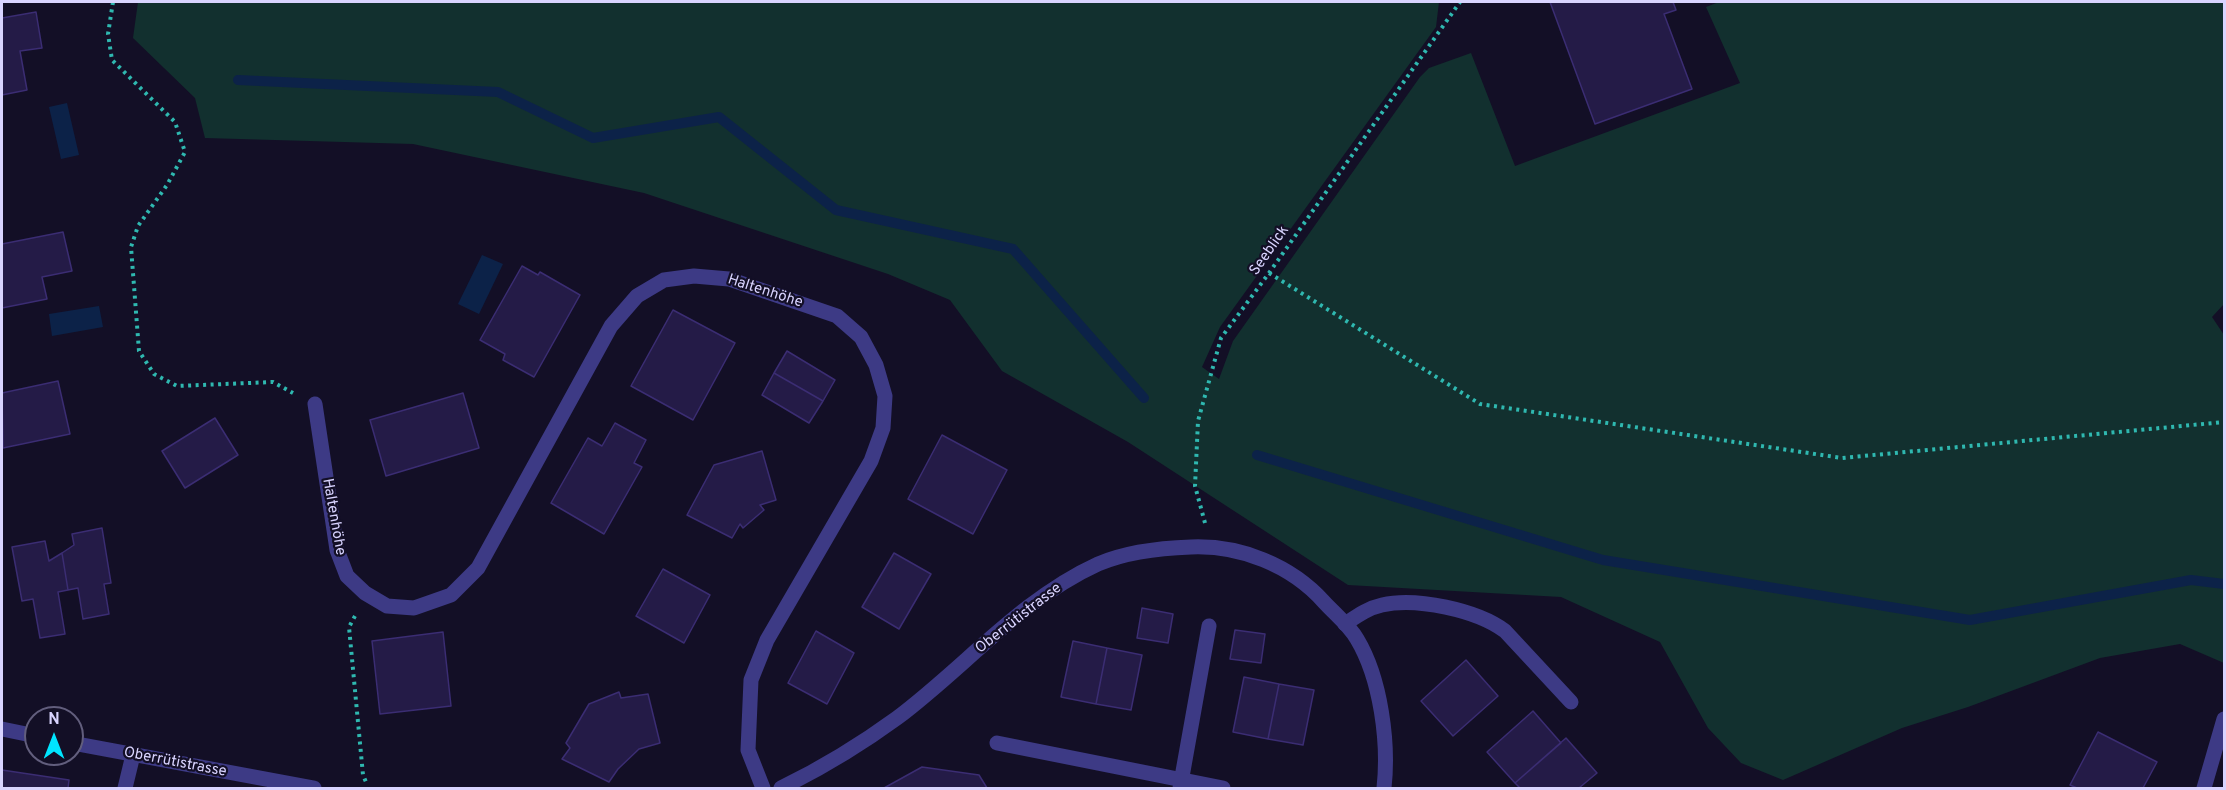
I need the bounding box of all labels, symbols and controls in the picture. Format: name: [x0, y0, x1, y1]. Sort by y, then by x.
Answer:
street label: Seeblick: [1246, 223, 1294, 279]
street label: Haltenhöhe: [725, 271, 805, 313]
street label: Haltenhöhe: [317, 477, 349, 557]
street label: Oberrütistrasse: [972, 580, 1066, 658]
north arrow: [24, 706, 84, 766]
text: N: [48, 710, 60, 730]
street label: Oberrütistrasse: [122, 744, 228, 782]

